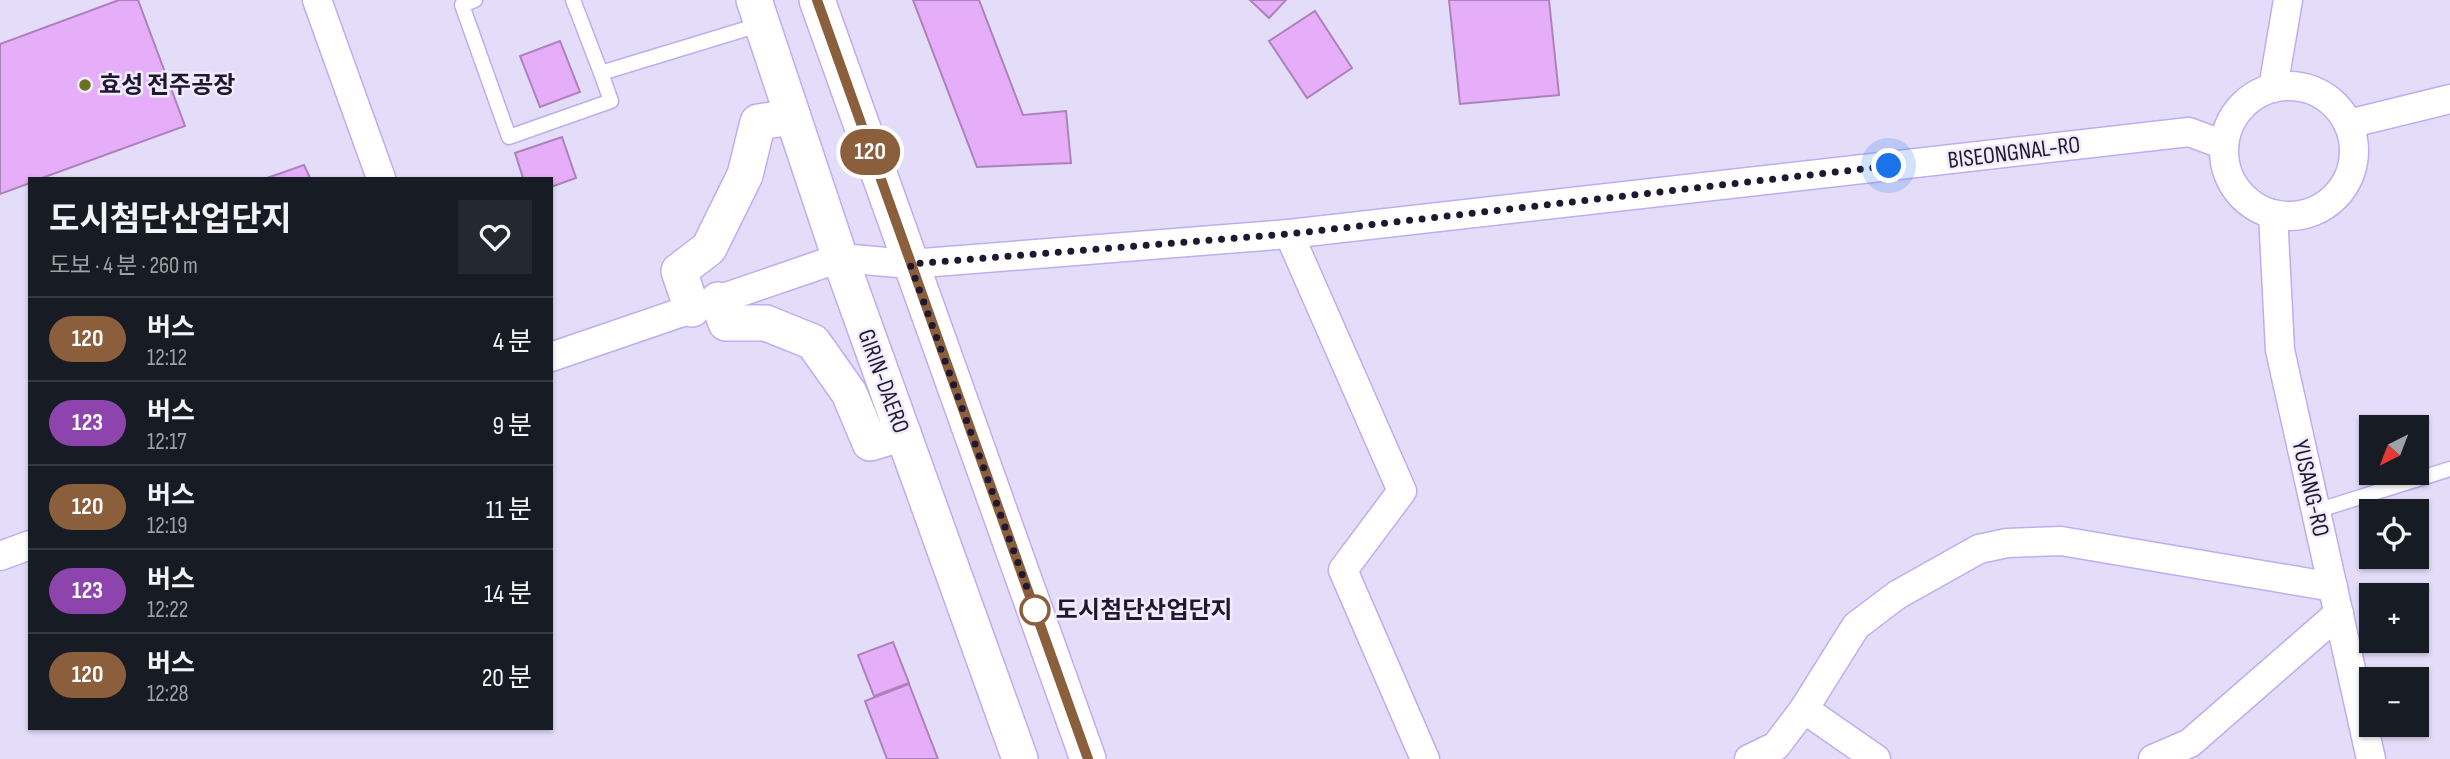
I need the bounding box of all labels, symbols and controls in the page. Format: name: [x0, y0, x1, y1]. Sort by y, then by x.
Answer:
place label: 효성 전주공장: [99, 71, 235, 100]
marker: 효성 전주공장: [77, 77, 93, 93]
line badge: 120: [830, 129, 910, 175]
street label: BISEONGNAL-RO: [1946, 130, 2082, 175]
text: 120: [854, 137, 886, 166]
your location: [1871, 148, 1906, 183]
text: 도시첨단산업단지: [49, 200, 292, 240]
button: heart: [458, 200, 532, 274]
text: 도보 · 4 분 · 260 m: [49, 252, 198, 280]
text: 버스: [147, 313, 195, 344]
text: 120: [72, 324, 103, 353]
street label: GIRIN-DAERO: [851, 325, 916, 437]
text: 4 분: [493, 327, 532, 358]
text: 12:12: [147, 344, 187, 372]
text: 버스: [147, 397, 195, 428]
text: 123: [72, 408, 103, 437]
text: 9 분: [492, 411, 532, 442]
north arrow: [2359, 415, 2429, 485]
map controls: [2359, 415, 2429, 737]
text: 12:17: [147, 428, 186, 456]
street label: YUSANG-RO: [2285, 437, 2336, 539]
text: 버스: [147, 481, 195, 512]
text: 120: [72, 492, 103, 521]
text: 11 분: [486, 495, 532, 526]
button: locate: [2359, 499, 2429, 569]
text: 12:19: [147, 512, 187, 540]
text: 버스: [147, 565, 195, 596]
text: 123: [72, 576, 103, 605]
text: 14 분: [484, 579, 532, 610]
button: +: [2359, 583, 2429, 653]
marker: 도시첨단산업단지: [1020, 595, 1050, 625]
text: 12:22: [147, 596, 188, 624]
place label: 도시첨단산업단지: [1056, 596, 1233, 625]
text: 버스: [147, 649, 195, 680]
text: 120: [72, 660, 103, 689]
text: 20 분: [482, 663, 532, 694]
button: −: [2359, 667, 2429, 737]
text: 12:28: [147, 680, 189, 708]

